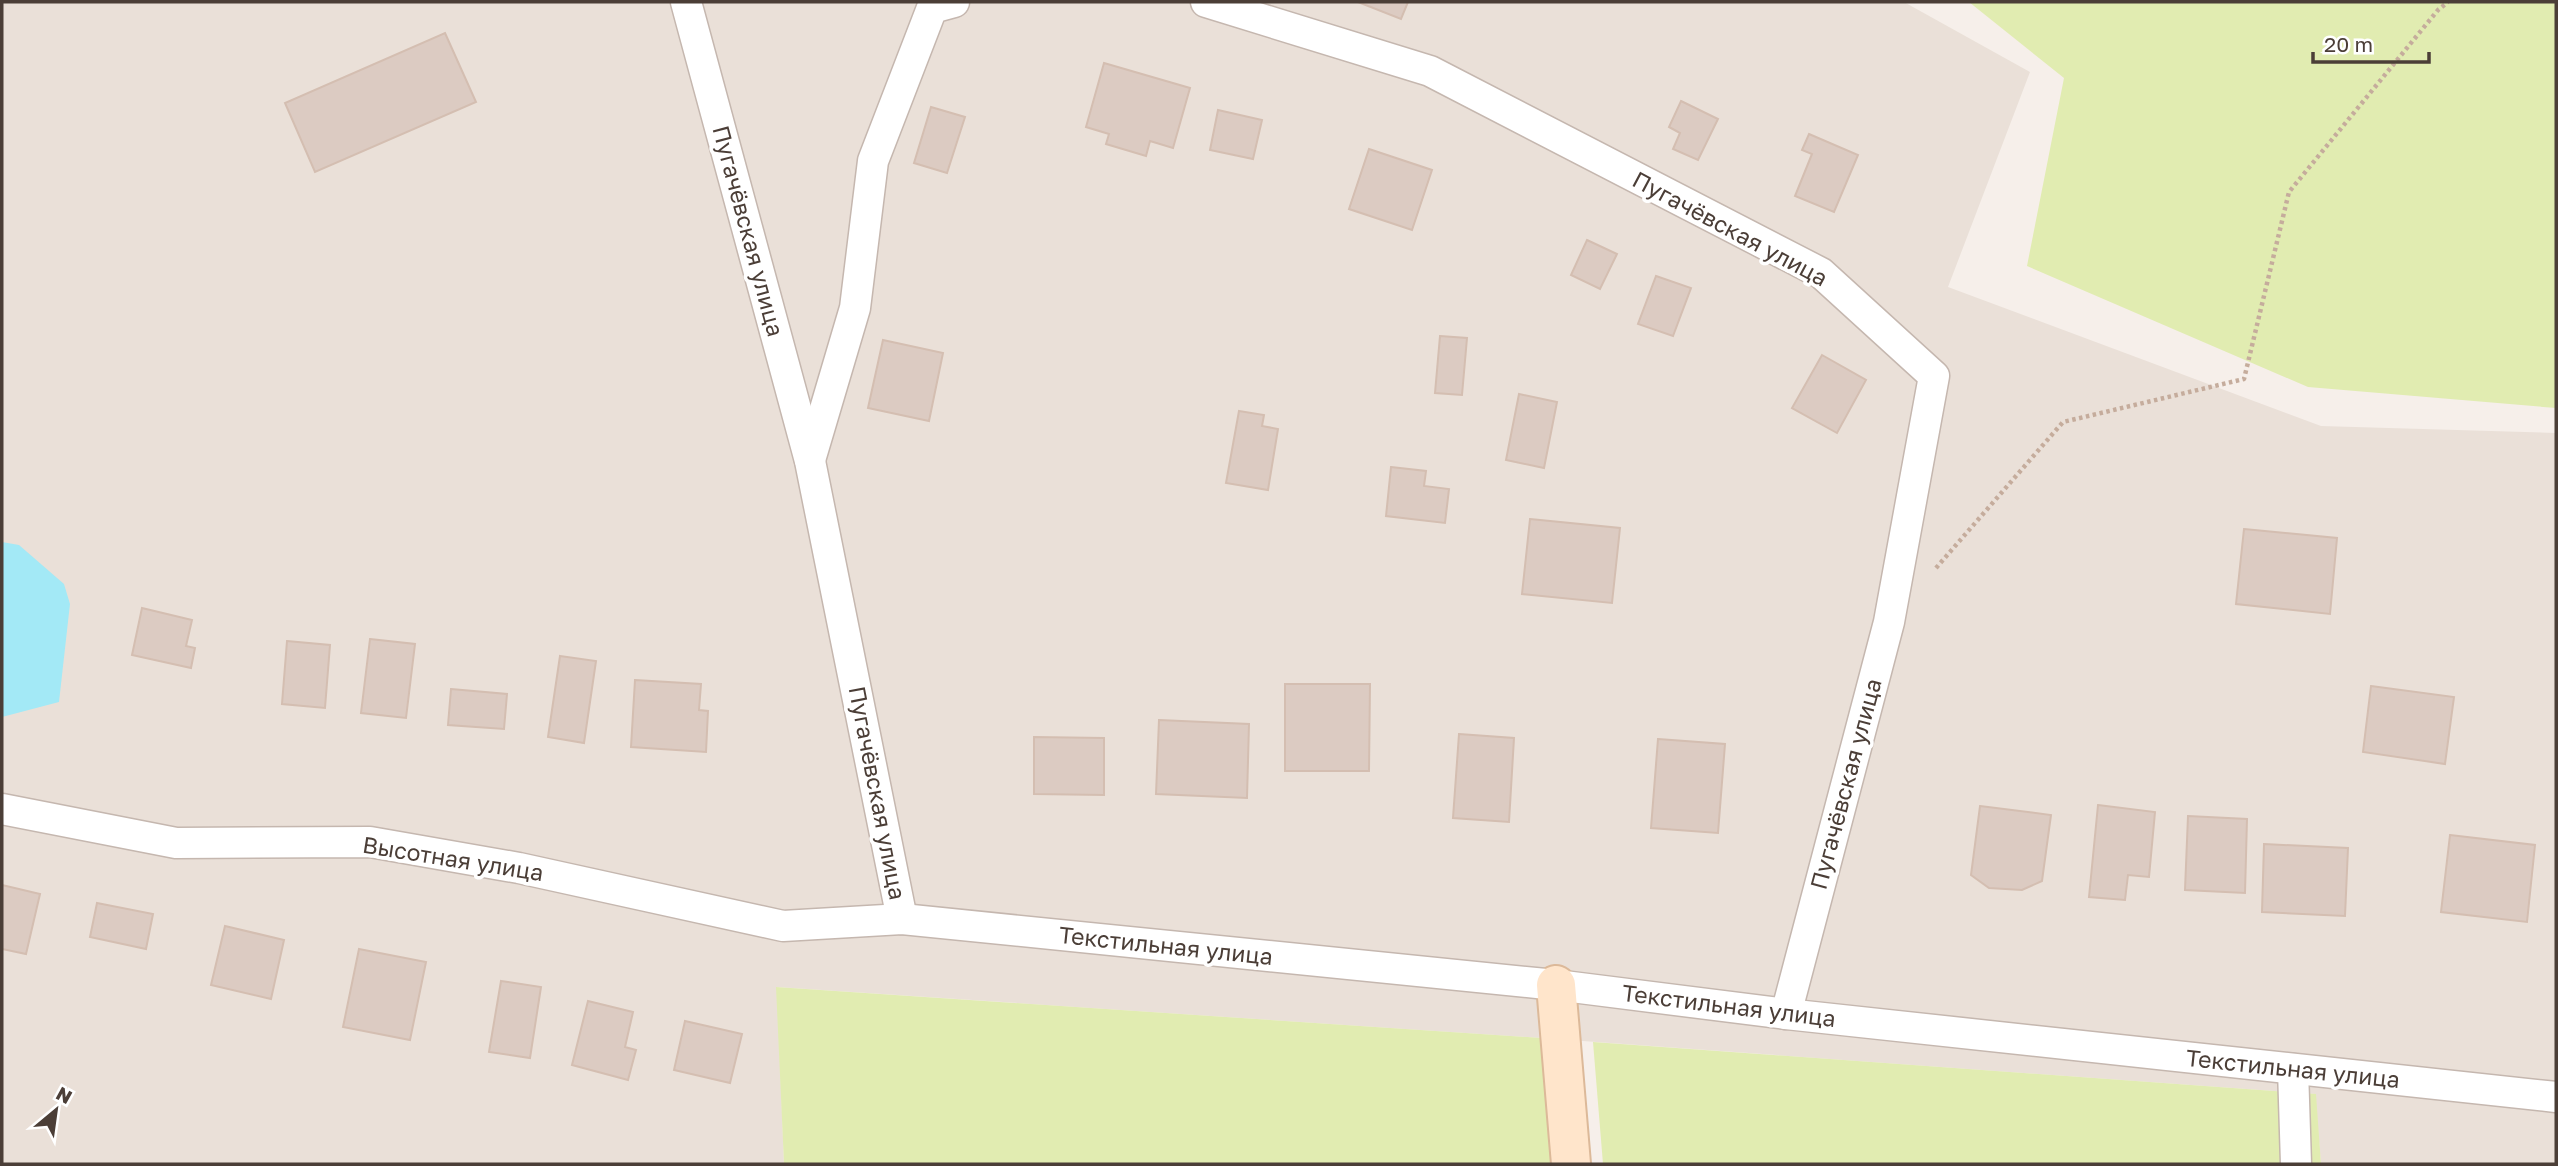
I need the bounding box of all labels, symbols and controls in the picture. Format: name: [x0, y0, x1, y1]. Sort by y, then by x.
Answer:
scale bar: [2313, 21, 2428, 65]
text: 20 m: [2324, 31, 2373, 57]
street label: Пугачёвская улица: [707, 122, 791, 339]
street label: Пугачёвская улица: [1628, 165, 1833, 291]
street label: Пугачёвская улица: [1803, 675, 1887, 892]
street label: Пугачёвская улица: [844, 684, 912, 902]
street label: Высотная улица: [361, 830, 546, 886]
street label: Текстильная улица: [1058, 920, 1274, 970]
street label: Текстильная улица: [1621, 978, 1837, 1032]
street label: Текстильная улица: [2185, 1043, 2401, 1093]
north arrow: [21, 1075, 91, 1145]
text: N: [53, 1081, 76, 1108]

